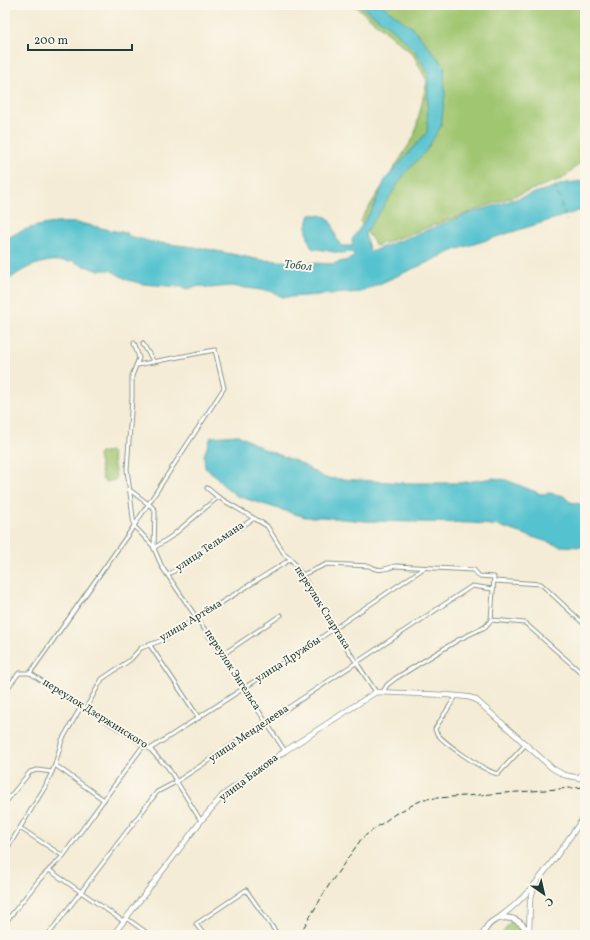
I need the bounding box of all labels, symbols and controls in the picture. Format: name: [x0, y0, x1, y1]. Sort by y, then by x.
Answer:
scale bar: [28, 26, 132, 52]
text: 200 m: [34, 33, 68, 49]
water label: Тобол: [283, 257, 313, 275]
street label: улица Тельмана: [173, 518, 248, 576]
street label: переулок Спартака: [290, 563, 354, 653]
street label: улица Артёма: [157, 596, 226, 646]
street label: переулок Энгельса: [200, 627, 264, 714]
street label: улица Дружбы: [252, 633, 324, 687]
street label: переулок Дзержинского: [39, 675, 151, 753]
street label: улица Менделеева: [206, 701, 292, 766]
street label: улица Бажова: [216, 751, 282, 805]
north arrow: [524, 874, 564, 914]
text: С: [542, 893, 556, 909]

